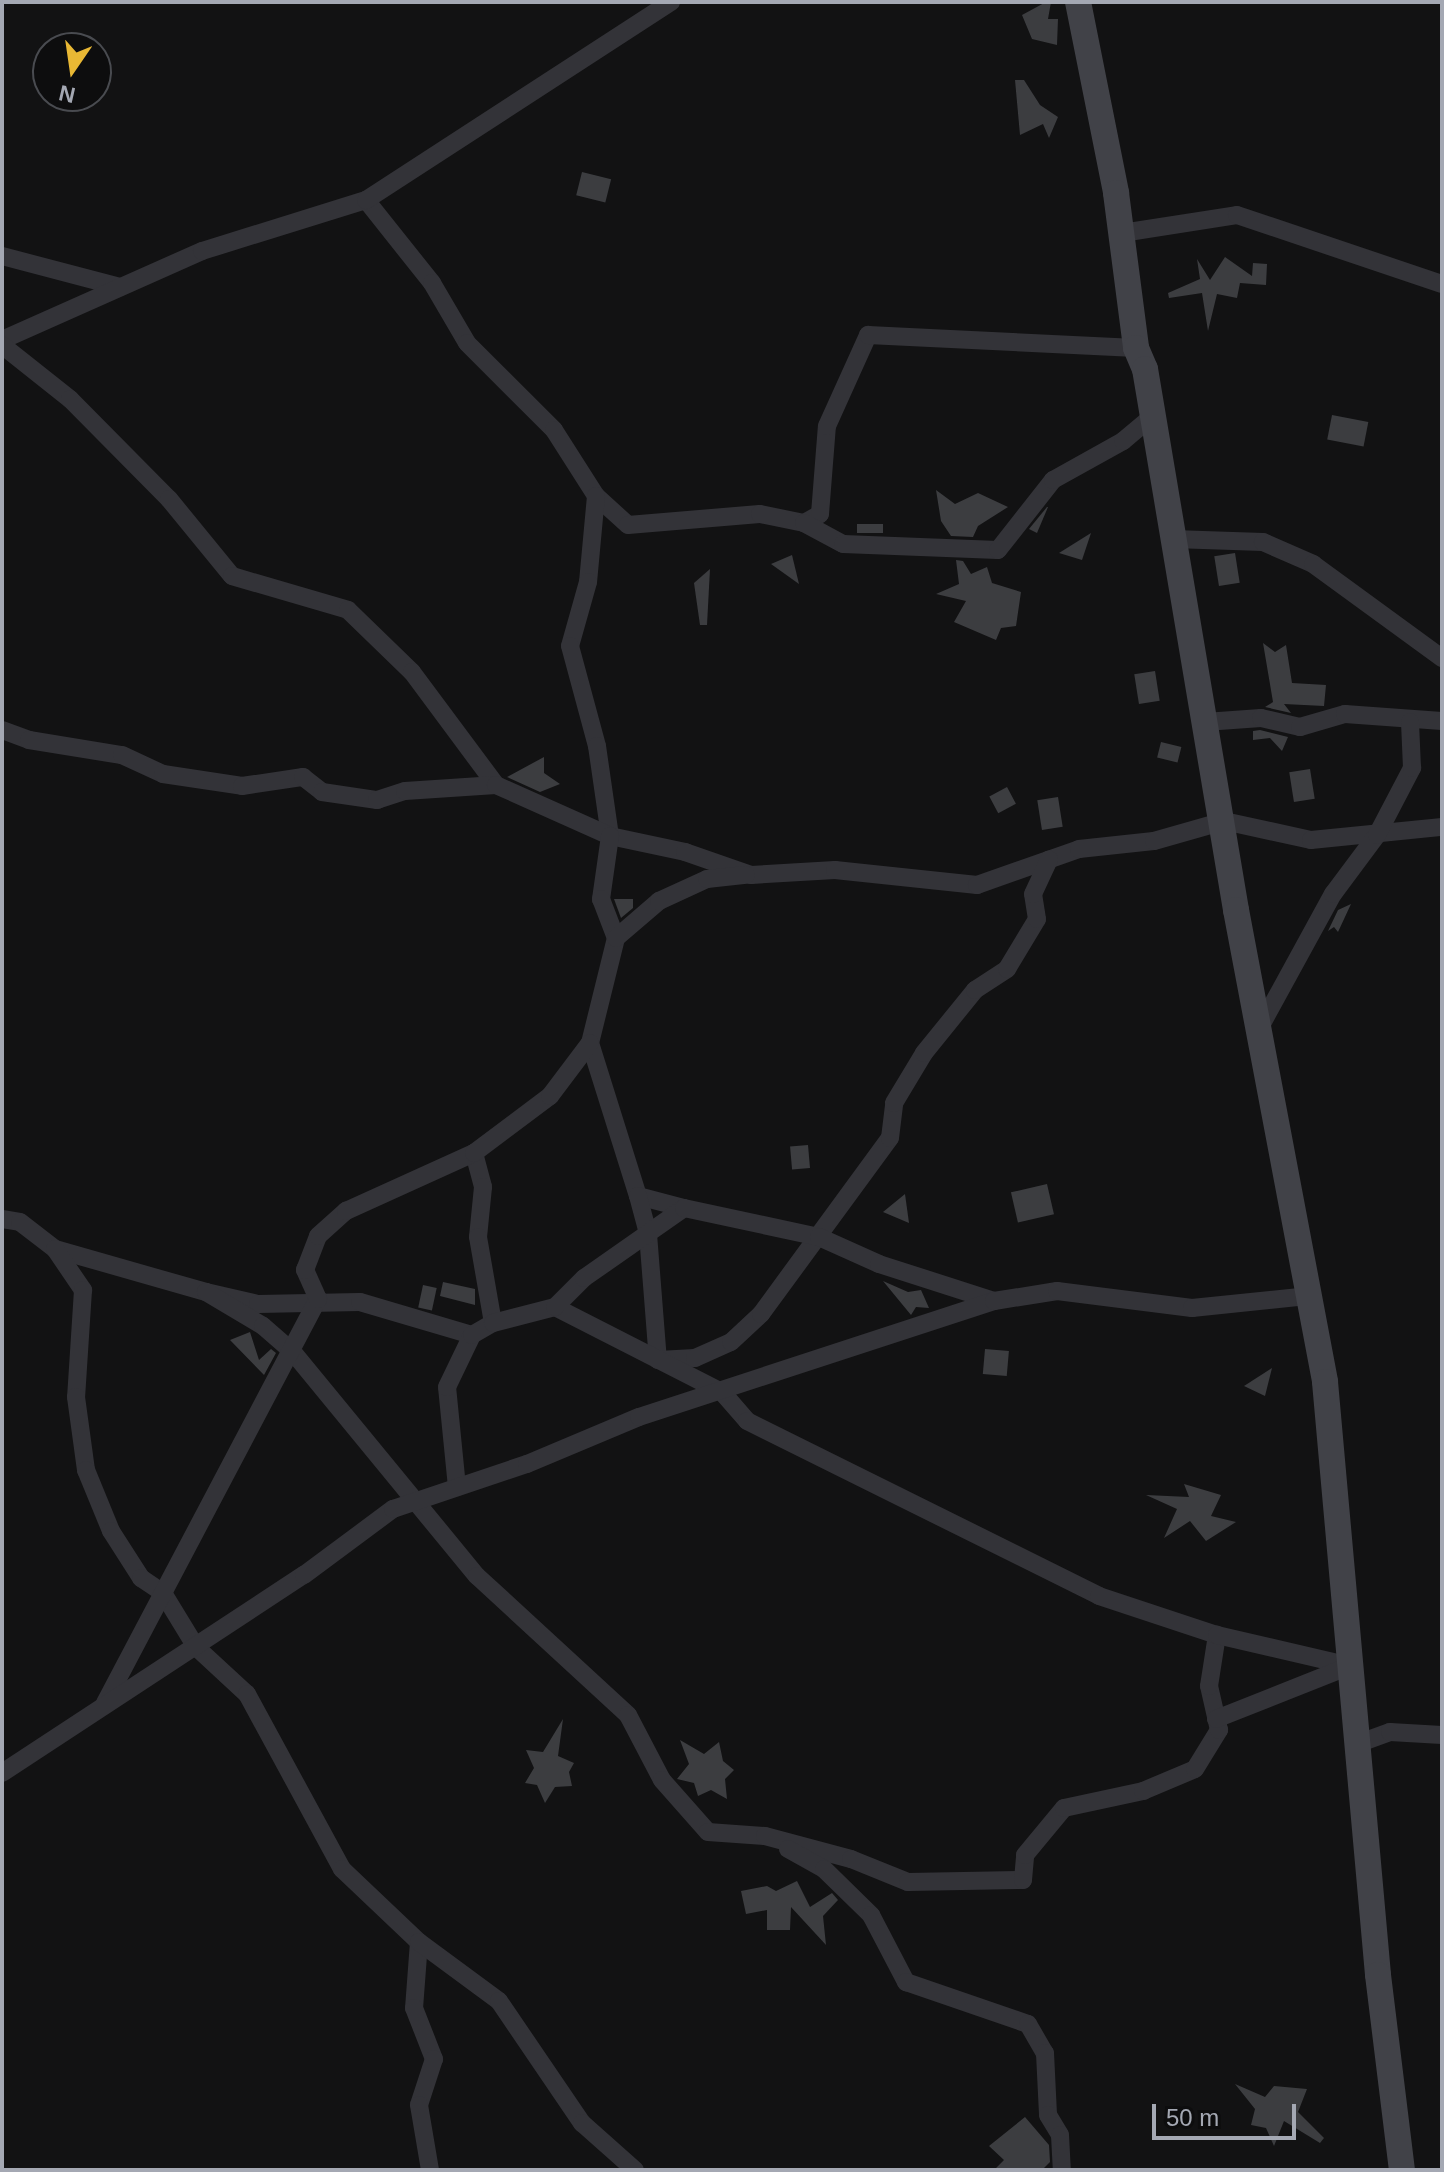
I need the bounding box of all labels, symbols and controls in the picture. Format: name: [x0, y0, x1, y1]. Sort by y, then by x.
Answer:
north arrow: [32, 32, 112, 112]
text: N: [56, 80, 77, 108]
scale bar: [1156, 2088, 1300, 2138]
text: 50 m: [1166, 2104, 1219, 2131]

